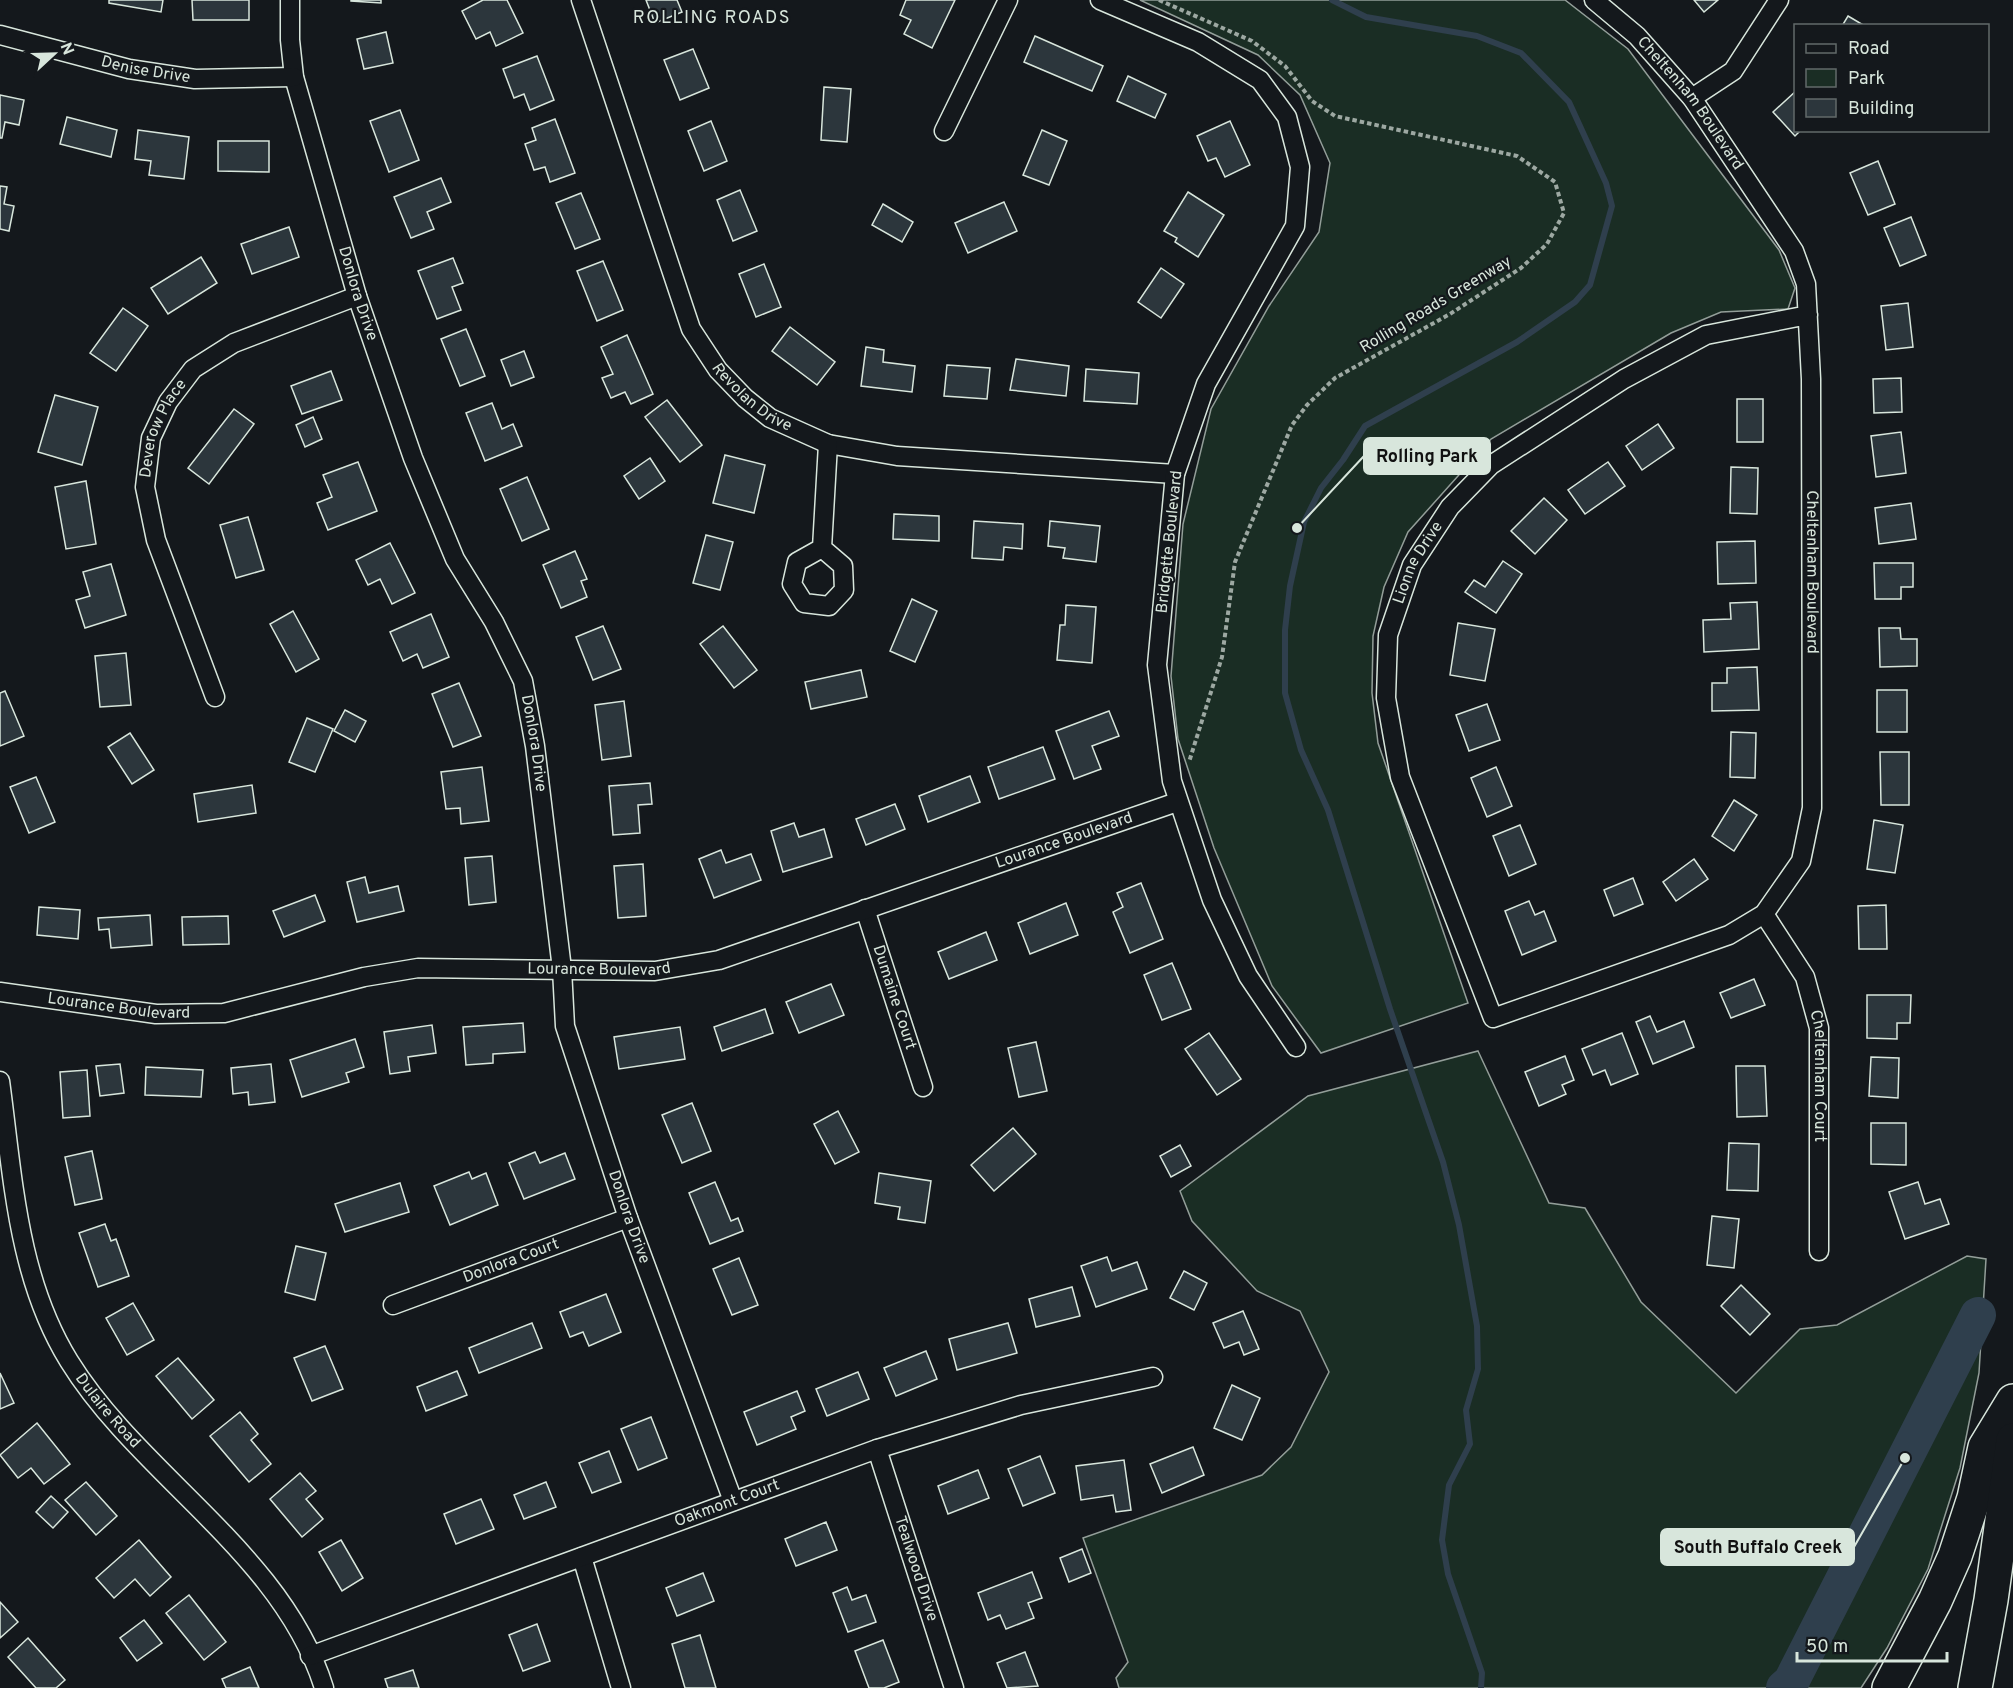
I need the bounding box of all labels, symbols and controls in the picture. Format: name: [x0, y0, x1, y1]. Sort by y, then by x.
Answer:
district label: ROLLING ROADS: [633, 7, 791, 30]
north arrow: [24, 24, 84, 84]
legend: [1794, 24, 1989, 132]
street label: Cheltenham Boulevard: [1632, 32, 1747, 174]
text: Road: [1848, 38, 1890, 61]
text: N: [55, 40, 77, 58]
street label: Denise Drive: [99, 52, 192, 88]
text: Park: [1848, 68, 1885, 91]
text: Building: [1848, 98, 1914, 121]
street label: Donlora Drive: [333, 244, 382, 343]
street label: Rolling Roads Greenway: [1357, 252, 1515, 358]
street label: Revolan Drive: [707, 360, 795, 436]
street label: Deverow Place: [136, 375, 192, 479]
callout: Rolling Park: [1364, 438, 1490, 474]
text: Rolling Park: [1376, 446, 1478, 469]
street label: Bridgette Boulevard: [1153, 470, 1187, 614]
street label: Cheltenham Boulevard: [1801, 490, 1822, 654]
street label: Lionne Drive: [1389, 518, 1448, 607]
street label: Donlora Drive: [516, 693, 550, 793]
street label: Lourance Boulevard: [993, 808, 1135, 874]
street label: Dumaine Court: [867, 943, 920, 1052]
street label: Lourance Boulevard: [527, 958, 672, 981]
street label: Lourance Boulevard: [46, 989, 190, 1024]
street label: Cheltenham Court: [1805, 1008, 1829, 1142]
street label: Donlora Drive: [603, 1168, 654, 1267]
street label: Donlora Court: [460, 1234, 562, 1288]
street label: Dulaire Road: [70, 1370, 144, 1453]
street label: Oakmont Court: [672, 1475, 783, 1532]
street label: Tealwood Drive: [889, 1514, 942, 1624]
callout: South Buffalo Creek: [1661, 1529, 1854, 1565]
text: South Buffalo Creek: [1674, 1537, 1842, 1560]
scale bar: [1797, 1625, 1947, 1663]
text: 50 m: [1806, 1636, 1848, 1659]

